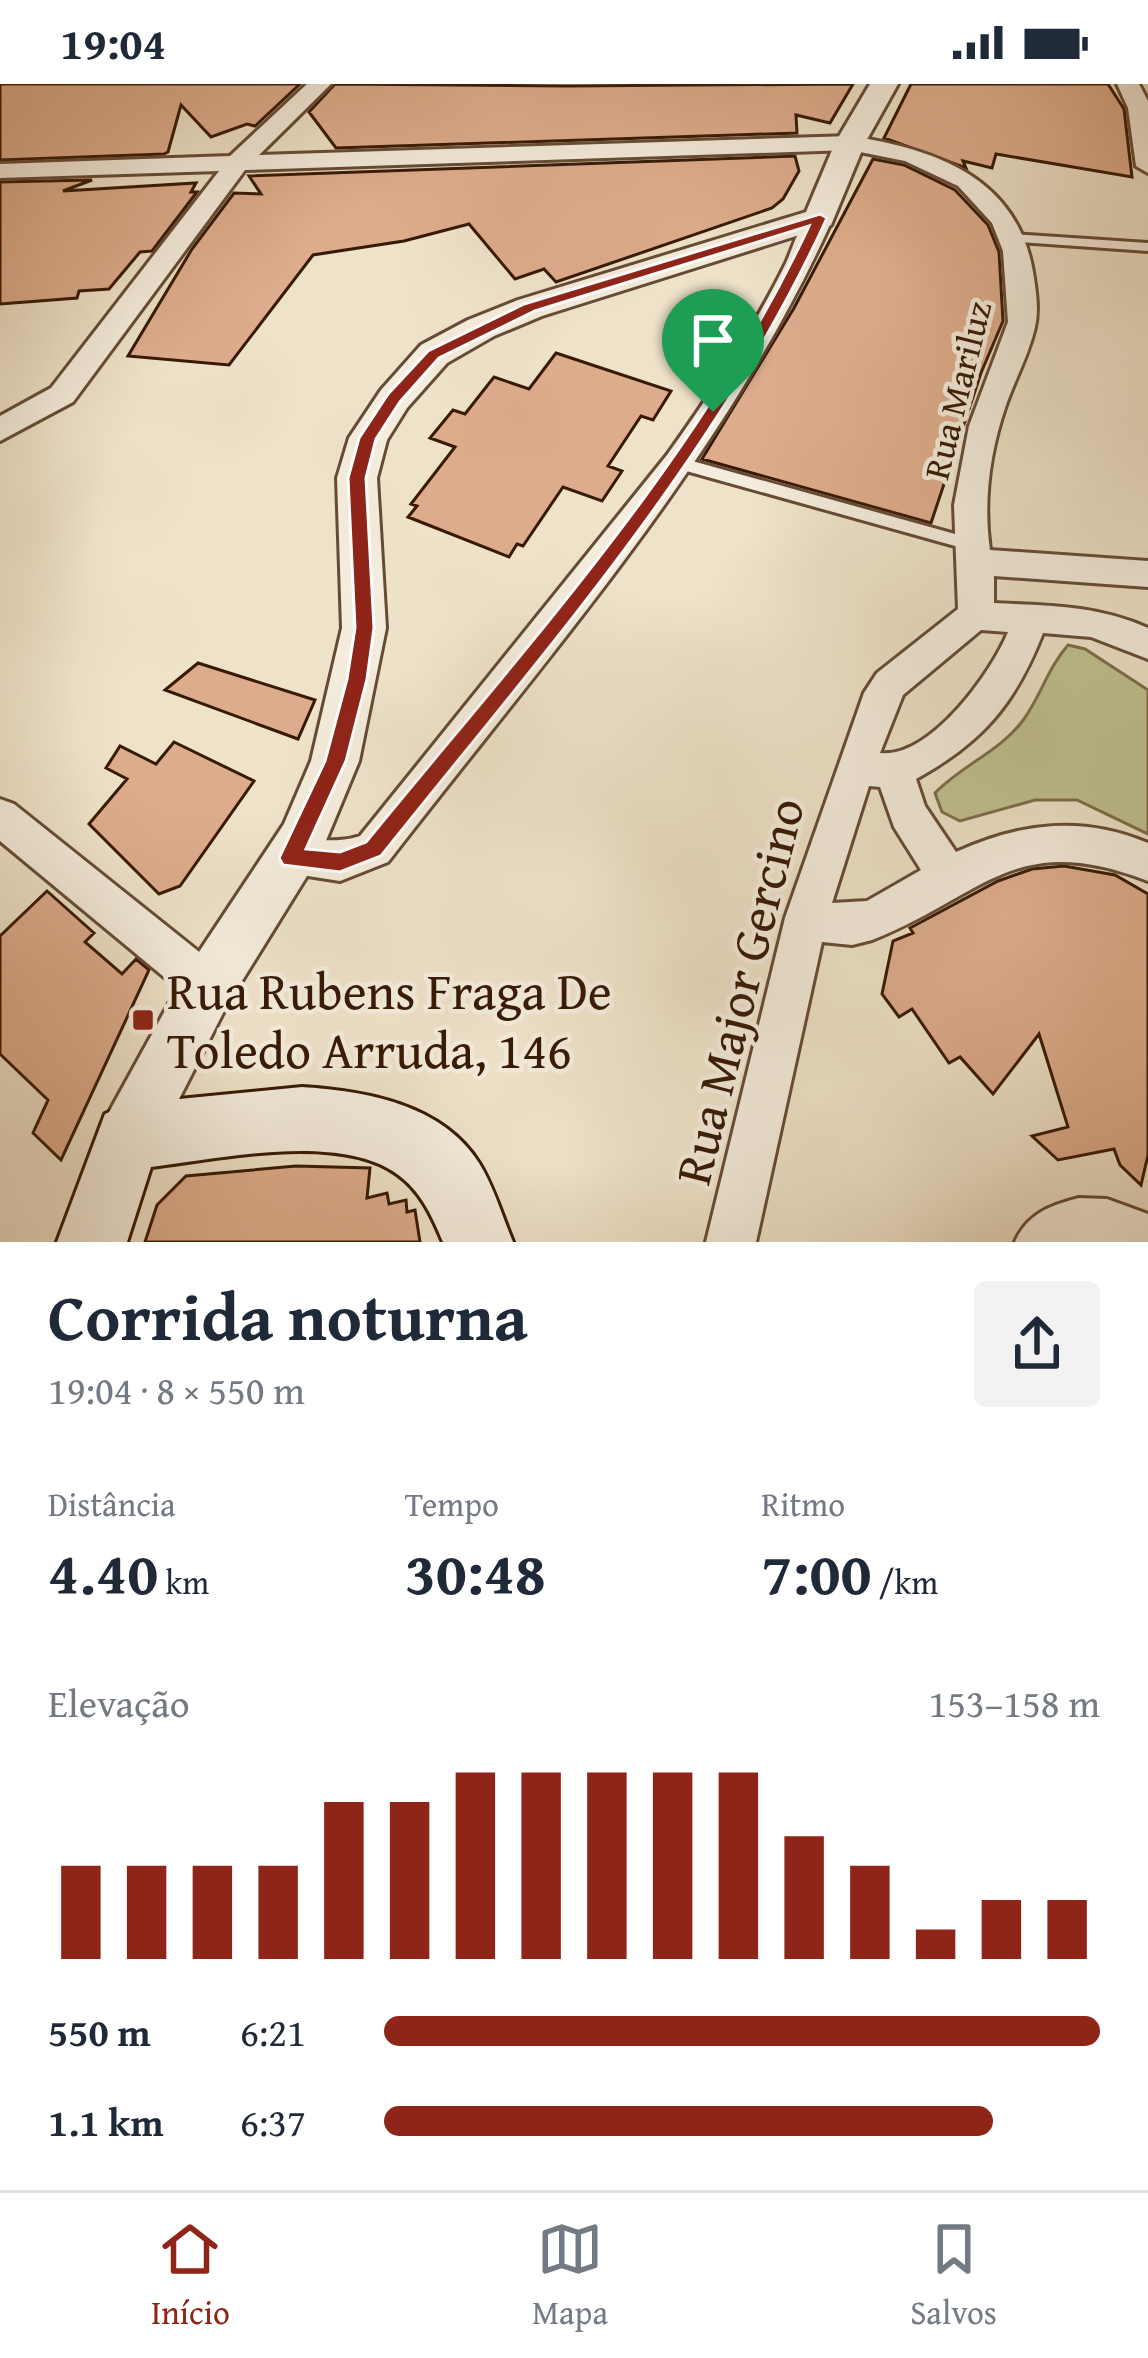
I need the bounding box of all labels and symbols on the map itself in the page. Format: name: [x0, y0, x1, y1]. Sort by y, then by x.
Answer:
pin: [662, 289, 764, 412]
street label: Rua Mariluz: [909, 295, 1004, 485]
street label: Rua Major Gercino: [654, 790, 823, 1192]
place label: Rua Rubens Fraga De Toledo Arruda, 146: [167, 953, 612, 1087]
marker: Rua Rubens Fraga De Toledo Arruda, 146: [130, 1007, 156, 1033]

